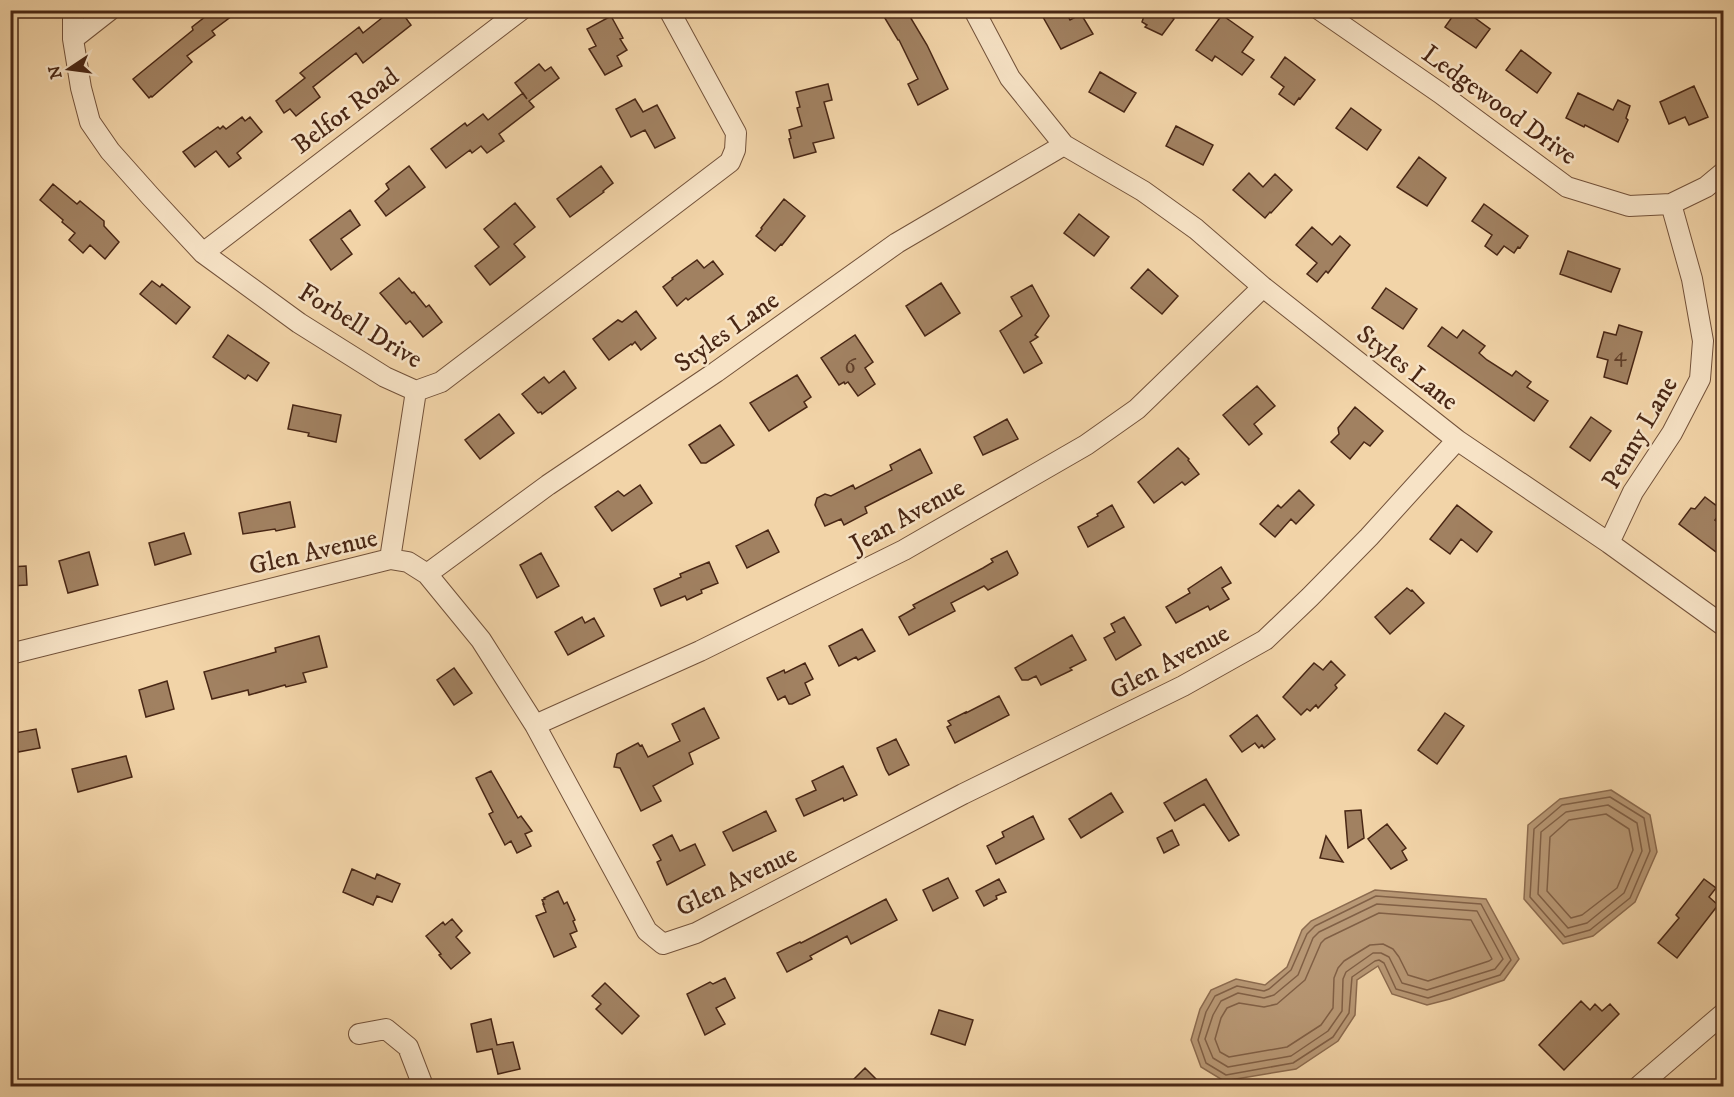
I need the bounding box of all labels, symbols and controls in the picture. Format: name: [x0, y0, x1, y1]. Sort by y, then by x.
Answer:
street label: Ledgewood Drive: [1415, 38, 1583, 173]
north arrow: [39, 39, 99, 99]
street label: Belfor Road: [286, 60, 406, 162]
text: N: [44, 63, 67, 81]
street label: Forbell Drive: [292, 276, 428, 376]
street label: Styles Lane: [668, 284, 786, 380]
street label: Styles Lane: [1349, 318, 1465, 418]
house number: 4: [1614, 341, 1628, 368]
house number: 6: [844, 353, 857, 380]
street label: Penny Lane: [1595, 371, 1686, 495]
street label: Jean Avenue: [843, 471, 971, 562]
street label: Glen Avenue: [246, 522, 381, 583]
street label: Glen Avenue: [1104, 617, 1235, 708]
street label: Glen Avenue: [671, 838, 803, 925]

